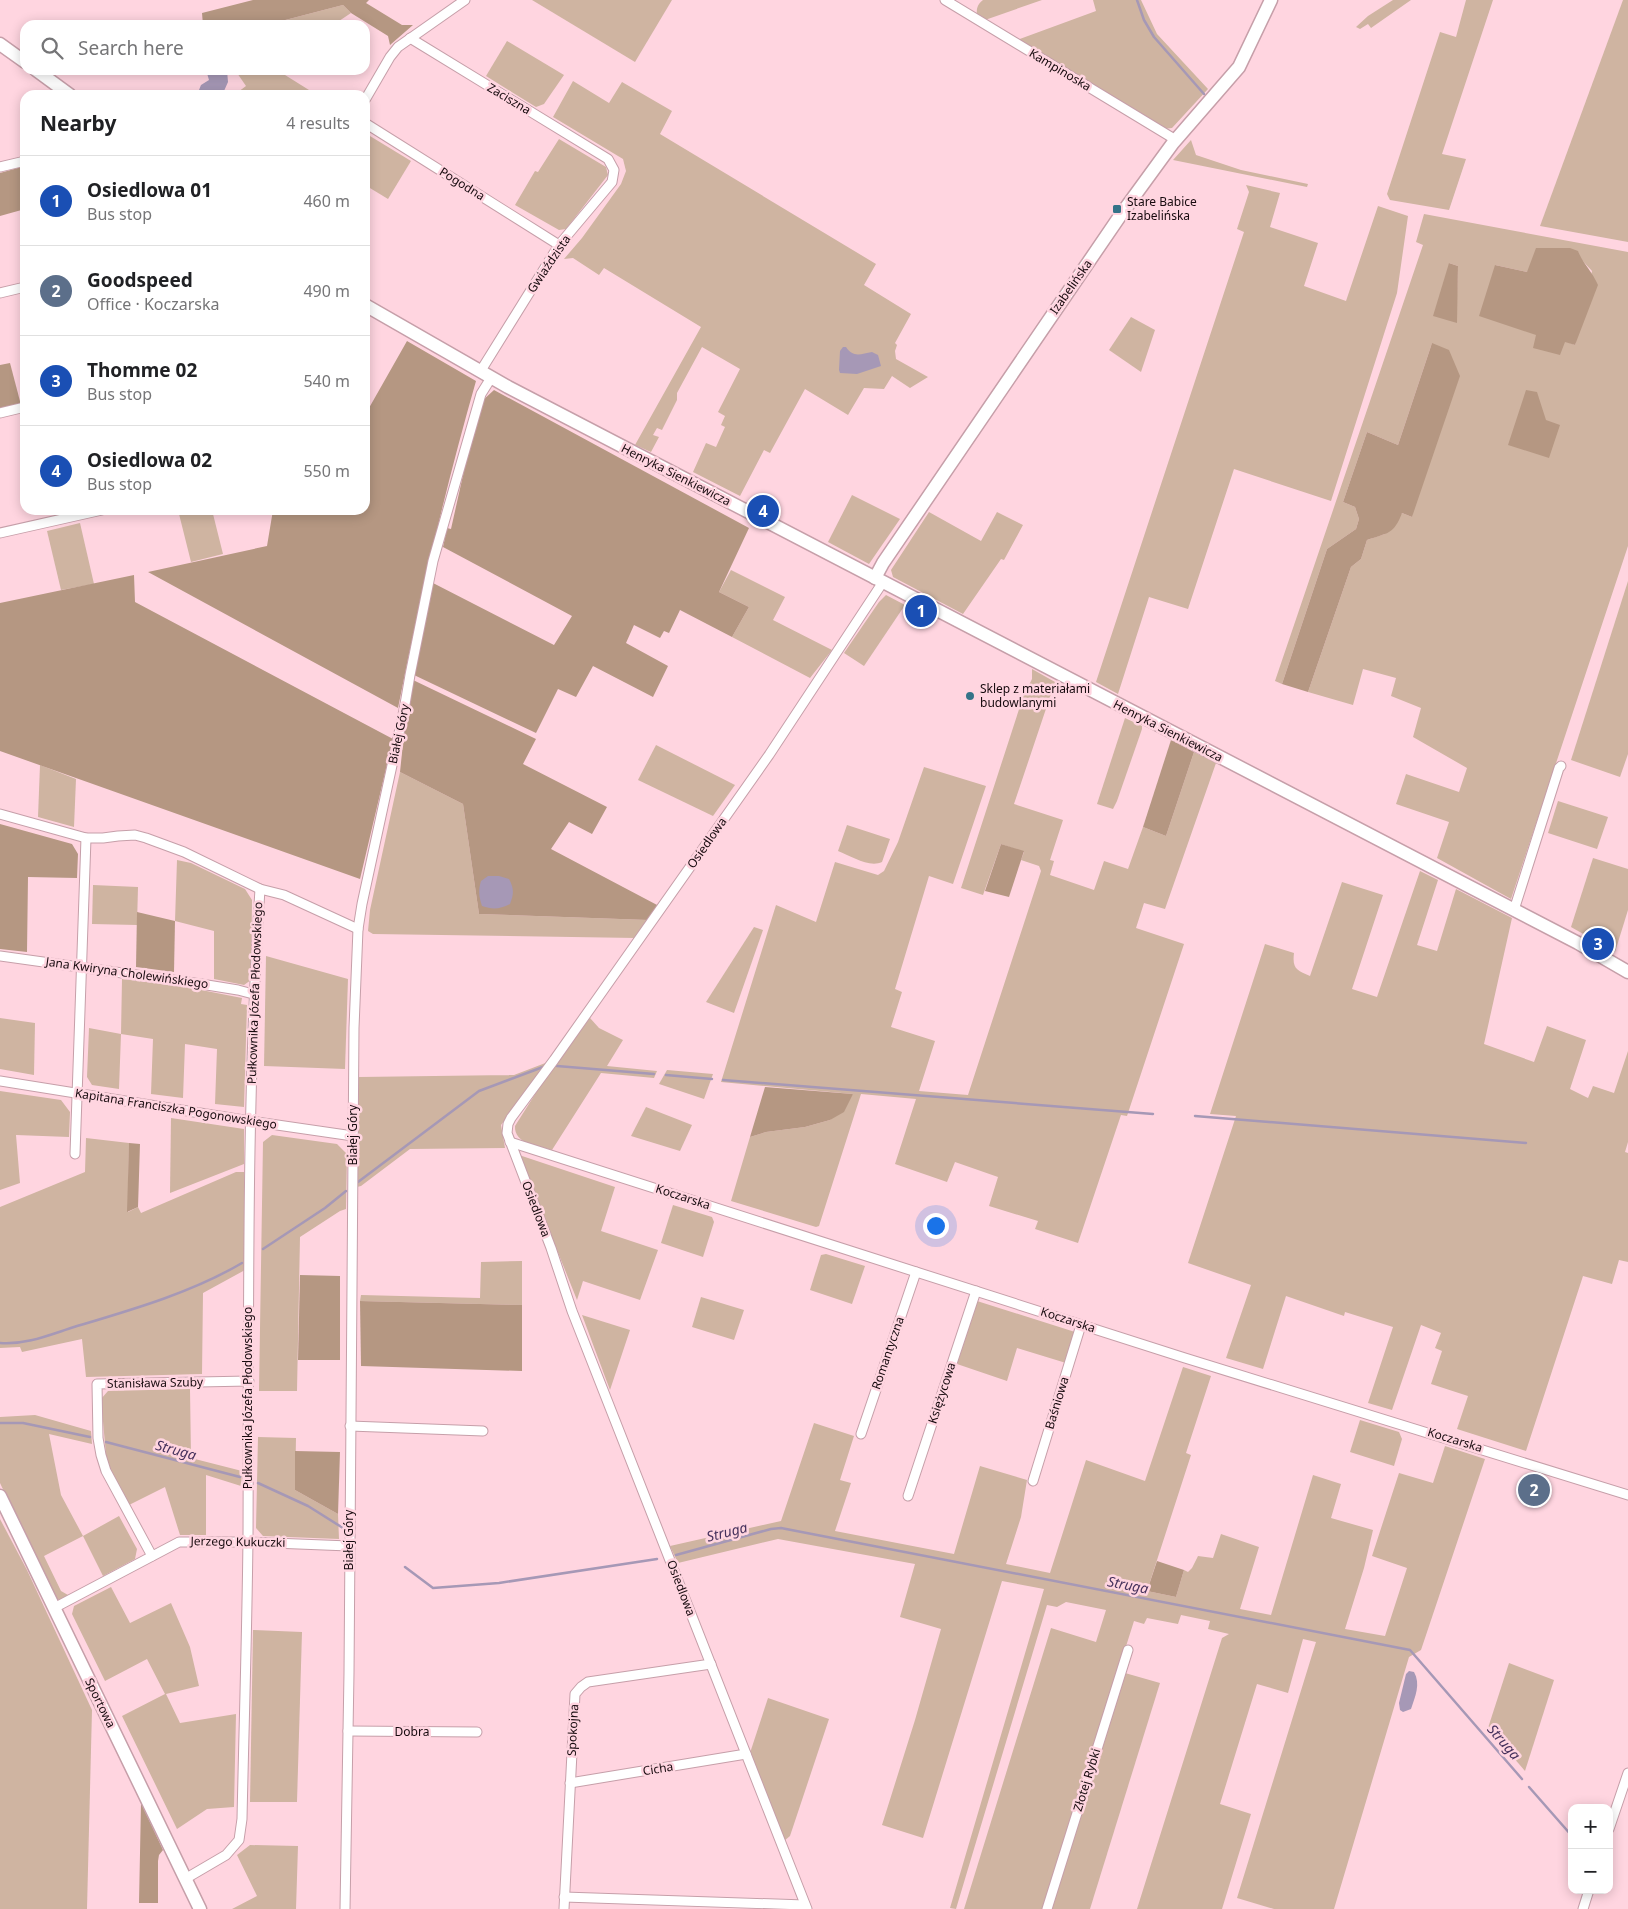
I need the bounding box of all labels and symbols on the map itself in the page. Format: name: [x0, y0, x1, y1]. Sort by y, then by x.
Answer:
street label: Kampinoska: [1026, 44, 1094, 95]
street label: Zaciszna: [484, 79, 534, 118]
street label: Pogodna: [436, 163, 488, 204]
place label: Stare Babice Izabelińska: [1127, 193, 1197, 224]
marker: Stare Babice Izabelińska: [1111, 203, 1123, 215]
street label: Gwiaździsta: [523, 231, 574, 296]
street label: Izabelińska: [1046, 256, 1096, 317]
street label: Henryka Sienkiewicza: [618, 440, 734, 510]
pin: 4: [747, 492, 779, 530]
pin: 1: [905, 592, 937, 630]
place label: Sklep z materiałami budowlanymi: [980, 680, 1090, 711]
marker: Sklep z materiałami budowlanymi: [964, 690, 976, 702]
street label: Henryka Sienkiewicza: [1110, 696, 1226, 766]
street label: Białej Góry: [384, 702, 413, 765]
street label: Osiedlowa: [683, 814, 730, 872]
street label: Pułkownika Józefa Płodowskiego: [243, 902, 266, 1084]
pin: 3: [1582, 925, 1614, 963]
street label: Jana Kwiryna Cholewińskiego: [44, 953, 209, 992]
street label: Kapitana Franciszka Pogonowskiego: [74, 1084, 278, 1133]
street label: Białej Góry: [344, 1104, 361, 1165]
street label: Osiedlowa: [518, 1178, 555, 1239]
street label: Koczarska: [654, 1180, 713, 1213]
your location: [923, 1213, 949, 1239]
street label: Koczarska: [1039, 1303, 1098, 1336]
street label: Pułkownika Józefa Płodowskiego: [239, 1307, 256, 1489]
street label: Romantyczna: [867, 1314, 908, 1392]
street label: Księżycowa: [924, 1360, 959, 1426]
street label: Stanisława Szuby: [107, 1373, 204, 1392]
street label: Baśniowa: [1041, 1375, 1073, 1431]
street label: Koczarska: [1426, 1423, 1485, 1456]
water label: Struga: [154, 1435, 199, 1464]
pin: 2: [1518, 1471, 1550, 1509]
street label: Białej Góry: [340, 1509, 357, 1570]
water label: Struga: [704, 1517, 749, 1546]
street label: Jerzego Kukuczki: [189, 1532, 286, 1551]
street label: Osiedlowa: [663, 1557, 700, 1618]
water label: Struga: [1106, 1571, 1150, 1598]
street label: Sportowa: [81, 1675, 120, 1731]
street label: Spokojna: [563, 1703, 582, 1756]
water label: Struga: [1484, 1720, 1525, 1764]
street label: Dobra: [395, 1723, 429, 1740]
street label: Złotej Rybki: [1069, 1746, 1104, 1813]
street label: Cicha: [641, 1758, 674, 1779]

